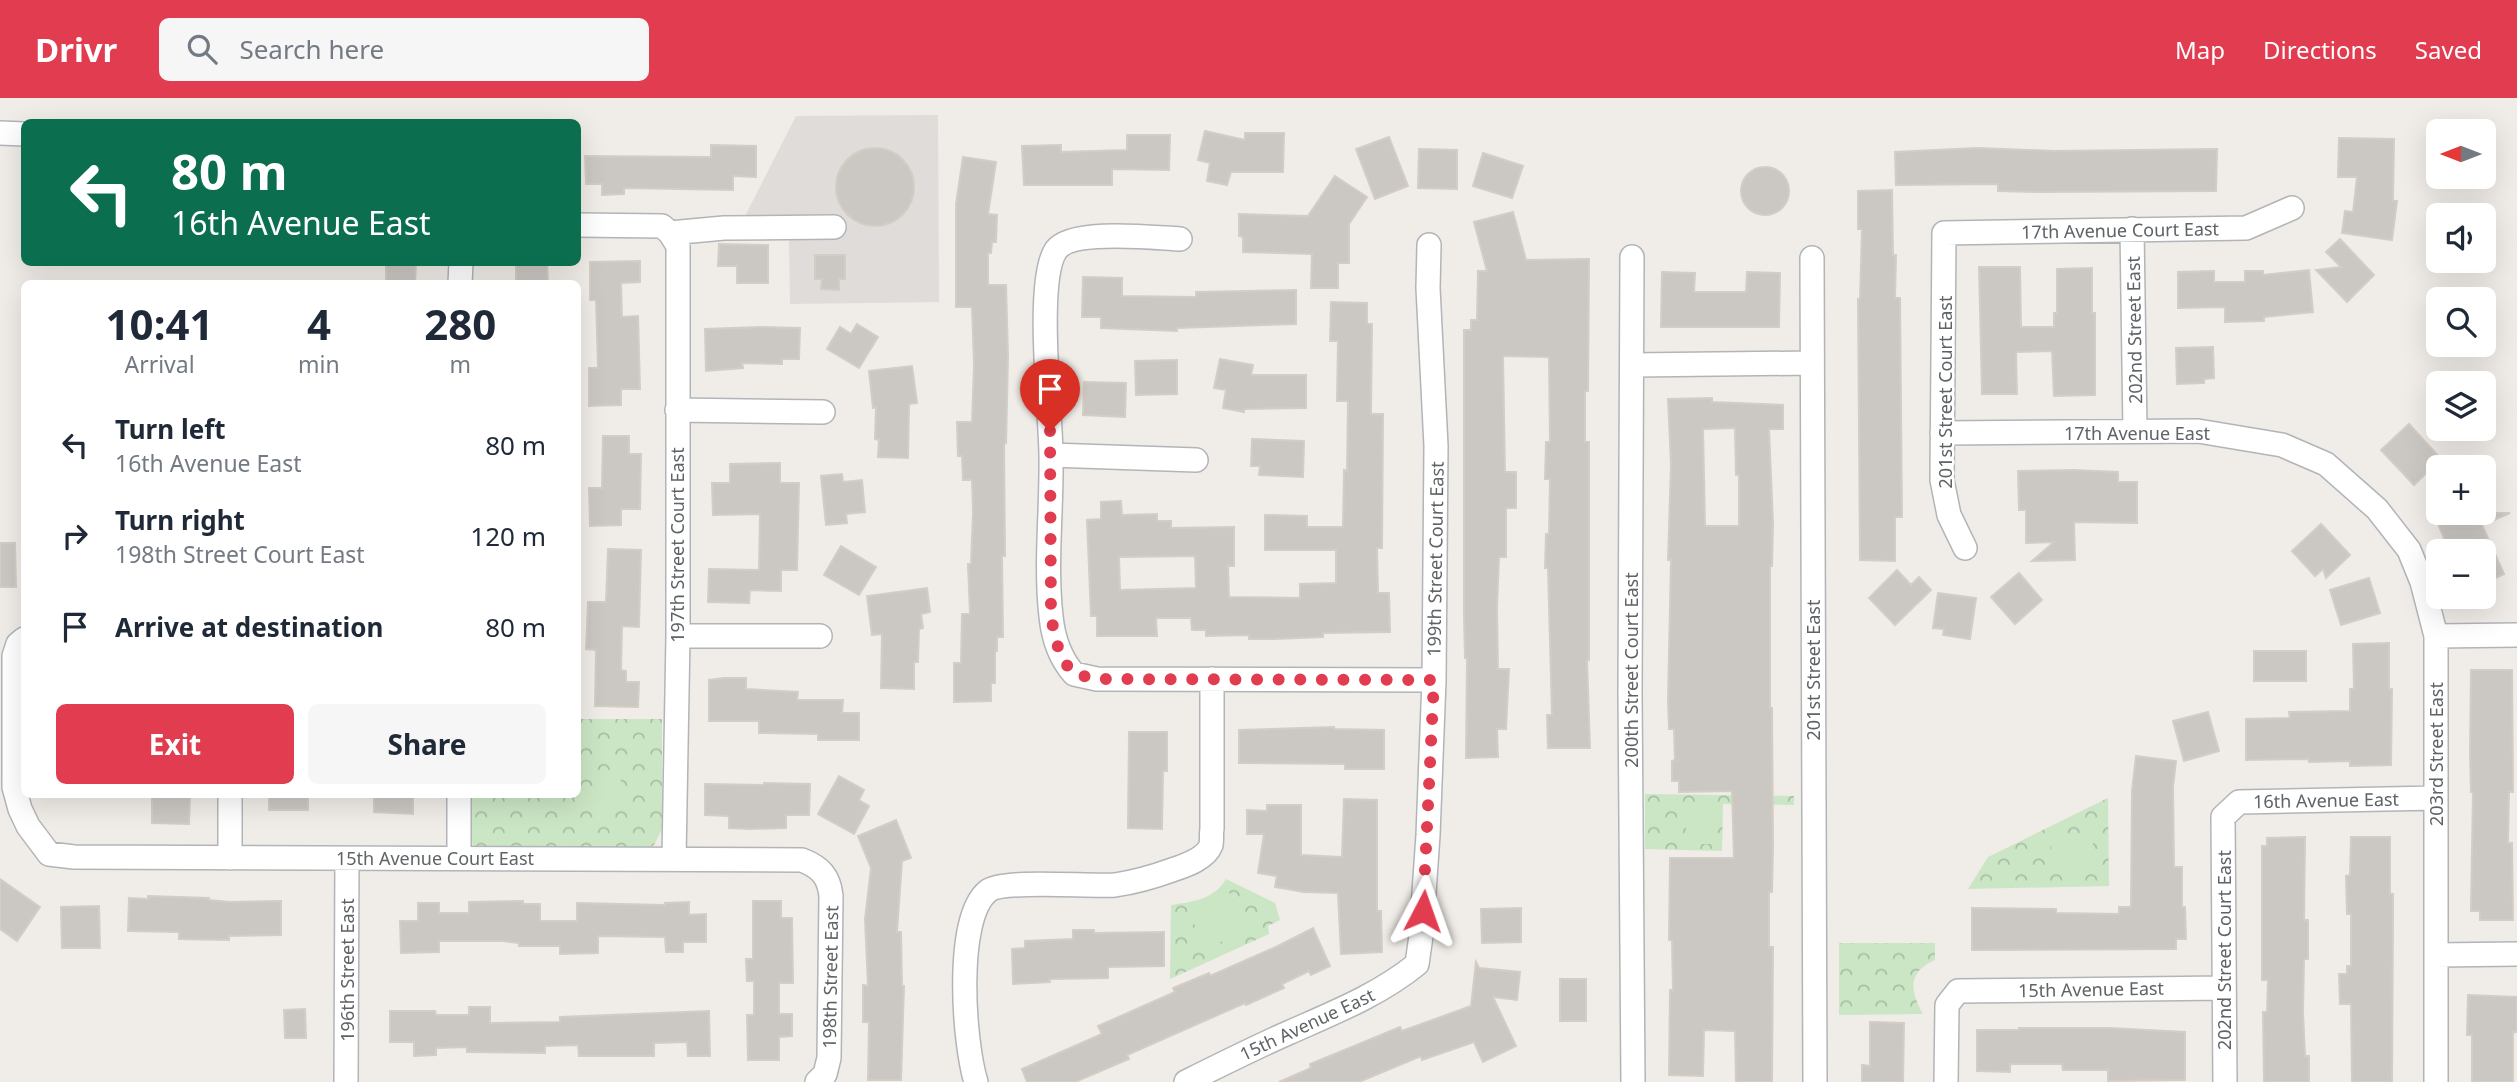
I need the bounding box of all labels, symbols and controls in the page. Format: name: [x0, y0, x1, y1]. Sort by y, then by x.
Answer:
search box: [159, 18, 649, 81]
text: Drivr: [35, 27, 117, 72]
icon: search: [183, 30, 221, 68]
text: Search here: [239, 31, 384, 67]
text: Map: [2175, 33, 2225, 66]
text: Directions: [2263, 33, 2377, 66]
text: Saved: [2415, 33, 2482, 66]
north arrow: [2426, 119, 2496, 189]
map controls: [2426, 119, 2496, 609]
text: 80 m: [171, 138, 288, 204]
icon: left: [56, 147, 147, 238]
text: 16th Avenue East: [171, 201, 431, 244]
button: sound: [2426, 203, 2496, 273]
street label: 17th Avenue Court East: [2021, 216, 2220, 244]
street label: 202nd Street East: [2121, 255, 2147, 404]
button: search: [2426, 287, 2496, 357]
text: 10:41: [106, 295, 213, 352]
text: 4: [307, 295, 331, 352]
text: 280: [424, 295, 496, 352]
street label: 201st Street Court East: [1933, 295, 1957, 488]
text: Arrival: [124, 348, 195, 380]
text: min: [298, 348, 340, 380]
text: m: [450, 348, 471, 380]
pin: [1020, 359, 1080, 431]
icon: arrive: [1031, 370, 1069, 408]
button: layers: [2426, 371, 2496, 441]
text: Turn left: [115, 411, 226, 447]
street label: 17th Avenue East: [2064, 421, 2210, 445]
icon: left: [56, 426, 94, 464]
text: 80 m: [485, 427, 546, 463]
text: 16th Avenue East: [115, 447, 302, 479]
street label: 197th Street Court East: [665, 447, 689, 643]
button: +: [2426, 455, 2496, 525]
street label: 199th Street Court East: [1421, 461, 1449, 657]
text: Turn right: [115, 502, 245, 538]
icon: right: [56, 517, 94, 555]
text: 120 m: [470, 518, 546, 554]
text: 198th Street Court East: [115, 538, 365, 570]
button: −: [2426, 539, 2496, 609]
street label: 200th Street Court East: [1619, 572, 1643, 768]
street label: 201st Street East: [1801, 599, 1825, 740]
icon: arrive: [56, 608, 94, 646]
text: Arrive at destination: [115, 609, 384, 645]
text: 80 m: [485, 609, 546, 645]
street label: 203rd Street East: [2424, 682, 2448, 826]
button: Exit: [56, 704, 294, 784]
button: Share: [308, 704, 546, 784]
street label: 16th Avenue East: [2253, 787, 2400, 813]
street label: 15th Avenue Court East: [336, 846, 535, 870]
street label: 202nd Street Court East: [2212, 850, 2236, 1050]
position arrow: [1386, 874, 1460, 948]
street label: 196th Street East: [335, 898, 359, 1042]
street label: 198th Street East: [817, 905, 843, 1049]
street label: 15th Avenue East: [2018, 976, 2165, 1002]
street label: 15th Avenue East: [1236, 982, 1379, 1066]

